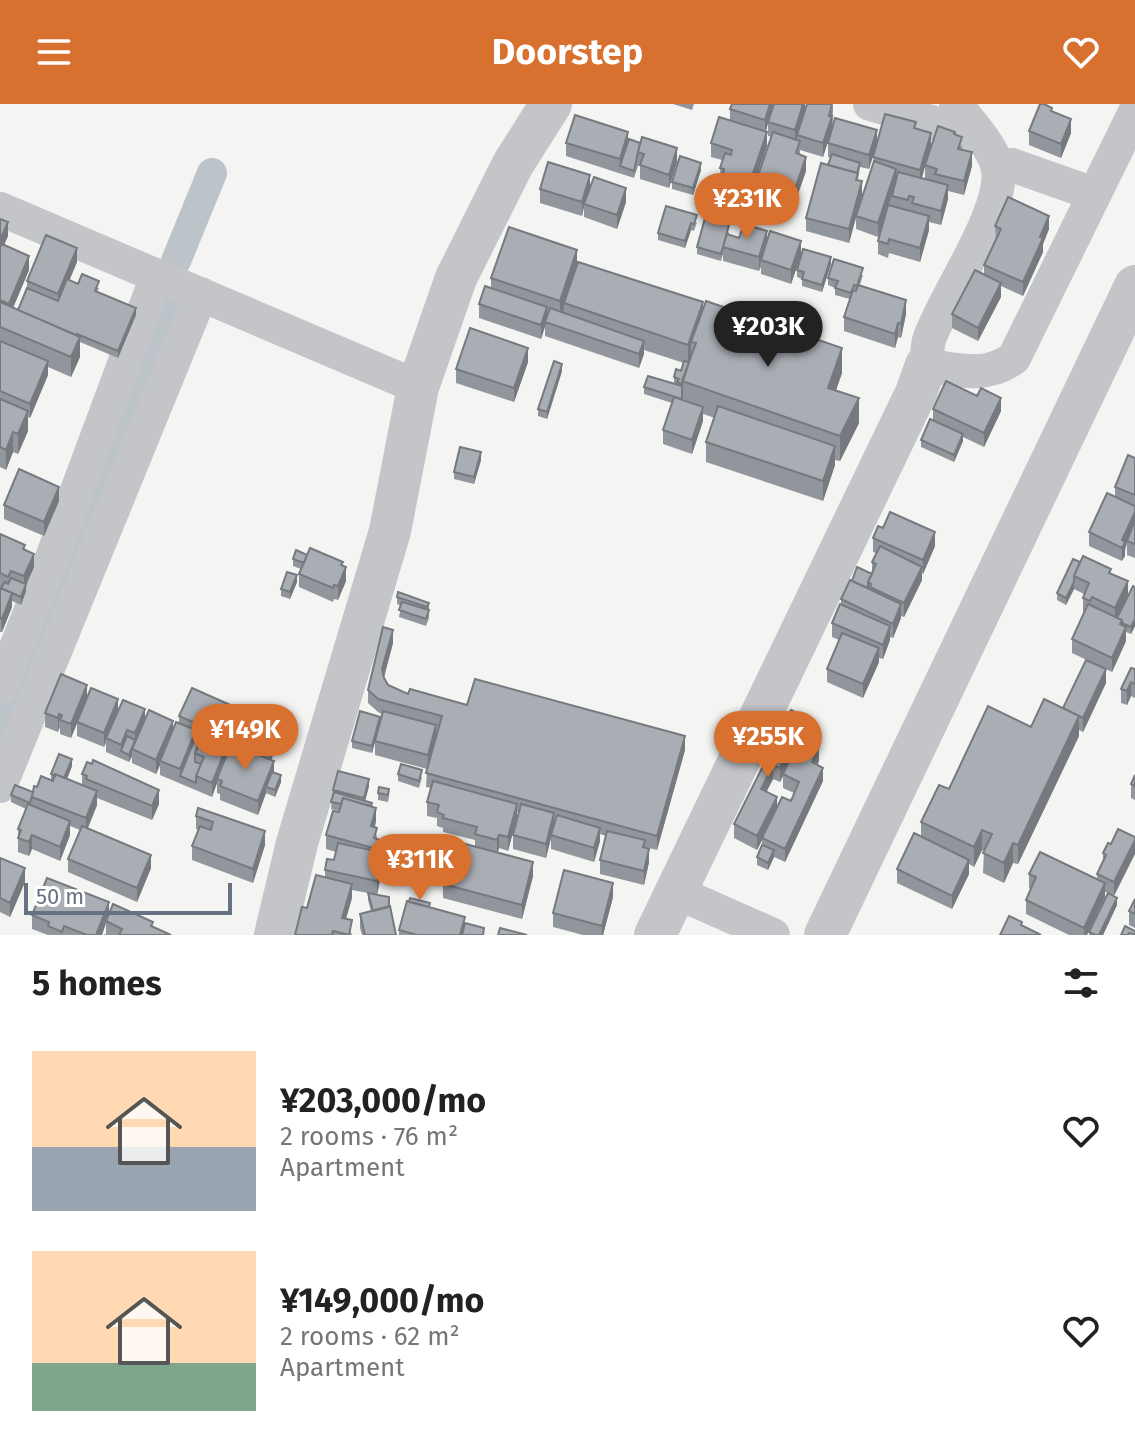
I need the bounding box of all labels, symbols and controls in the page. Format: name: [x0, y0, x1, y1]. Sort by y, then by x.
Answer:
icon: menu: [32, 30, 76, 74]
text: Doorstep: [492, 30, 643, 74]
icon: heart: [1059, 30, 1103, 74]
pin: ¥231K: [691, 173, 803, 241]
text: ¥231K: [712, 183, 782, 214]
pin: ¥203K: [712, 301, 824, 369]
text: ¥203K: [732, 311, 804, 342]
pin: ¥149K: [189, 704, 301, 772]
pin: ¥255K: [712, 711, 824, 779]
text: ¥149K: [209, 714, 281, 745]
text: ¥255K: [732, 721, 804, 752]
pin: ¥311K: [364, 834, 476, 902]
text: ¥311K: [386, 844, 454, 875]
scale bar: [24, 879, 232, 915]
text: 50 m: [36, 883, 84, 910]
icon: filters: [1059, 961, 1103, 1005]
text: 5 homes: [32, 963, 162, 1004]
text: ¥203,000/mo: [280, 1080, 486, 1121]
icon: home: [96, 1083, 192, 1179]
icon: heart: [1059, 1109, 1103, 1153]
text: 2 rooms · 76 m²: [280, 1121, 458, 1152]
text: Apartment: [280, 1152, 405, 1183]
text: ¥149,000/mo: [280, 1280, 484, 1321]
icon: home: [96, 1283, 192, 1379]
icon: heart: [1059, 1309, 1103, 1353]
text: 2 rooms · 62 m²: [280, 1321, 460, 1352]
text: Apartment: [280, 1352, 405, 1383]

